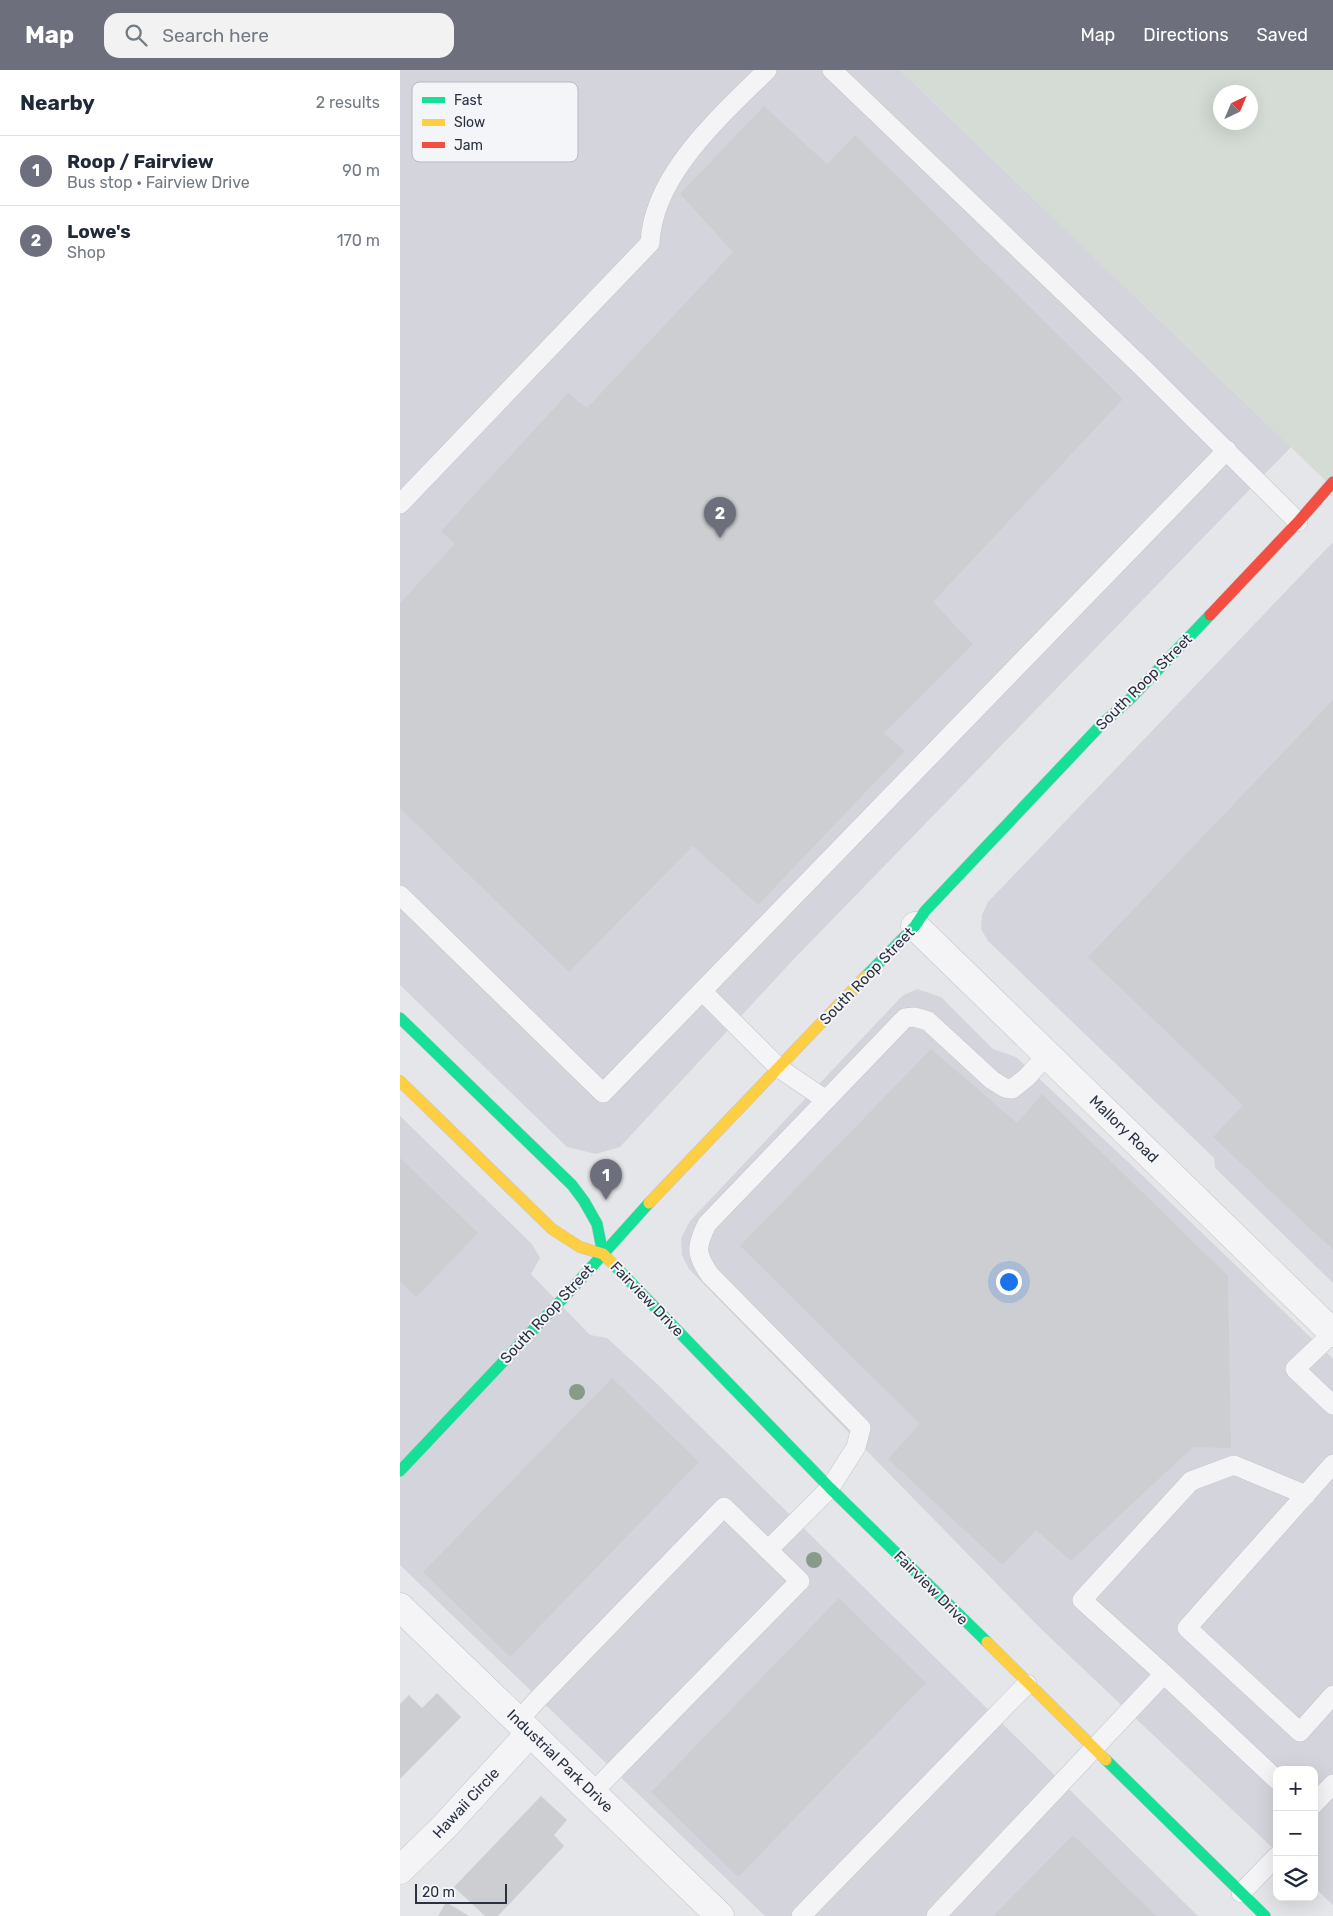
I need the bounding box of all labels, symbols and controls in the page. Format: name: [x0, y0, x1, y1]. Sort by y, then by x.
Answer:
search box: [104, 13, 454, 58]
text: Map: [25, 21, 74, 49]
icon: search: [122, 21, 150, 49]
text: Search here: [162, 24, 269, 47]
text: Map: [1080, 24, 1115, 46]
text: Directions: [1143, 24, 1229, 46]
text: Saved: [1257, 24, 1308, 46]
legend: [412, 82, 578, 162]
north arrow: [1213, 85, 1258, 130]
text: Nearby: [20, 90, 95, 115]
text: Fast: [454, 92, 483, 109]
text: 2 results: [316, 93, 380, 112]
text: Slow: [454, 114, 485, 131]
text: Jam: [454, 137, 483, 154]
text: Roop / Fairview: [67, 150, 214, 173]
text: 1: [32, 161, 40, 180]
text: 90 m: [342, 161, 380, 180]
text: Bus stop · Fairview Drive: [67, 173, 250, 192]
text: Lowe's: [67, 220, 131, 243]
text: 2: [31, 231, 41, 250]
text: 170 m: [337, 231, 380, 250]
text: Shop: [67, 243, 105, 262]
pin: 2: [704, 497, 736, 538]
street label: South Roop Street: [1092, 630, 1196, 734]
street label: South Roop Street: [816, 923, 918, 1028]
street label: Mallory Road: [1086, 1092, 1162, 1166]
pin: 1: [590, 1159, 622, 1200]
street label: Fairview Drive: [607, 1258, 687, 1340]
street label: South Roop Street: [497, 1261, 598, 1367]
your location: [996, 1269, 1022, 1295]
street label: Fairview Drive: [890, 1547, 972, 1629]
street label: Industrial Park Drive: [503, 1706, 617, 1816]
street label: Hawaii Circle: [429, 1764, 503, 1842]
map controls: [1273, 1766, 1318, 1901]
button: +: [1273, 1766, 1318, 1811]
button: −: [1273, 1811, 1318, 1856]
button: layers: [1273, 1856, 1318, 1901]
scale bar: [415, 1881, 508, 1904]
text: 20 m: [422, 1884, 455, 1901]

